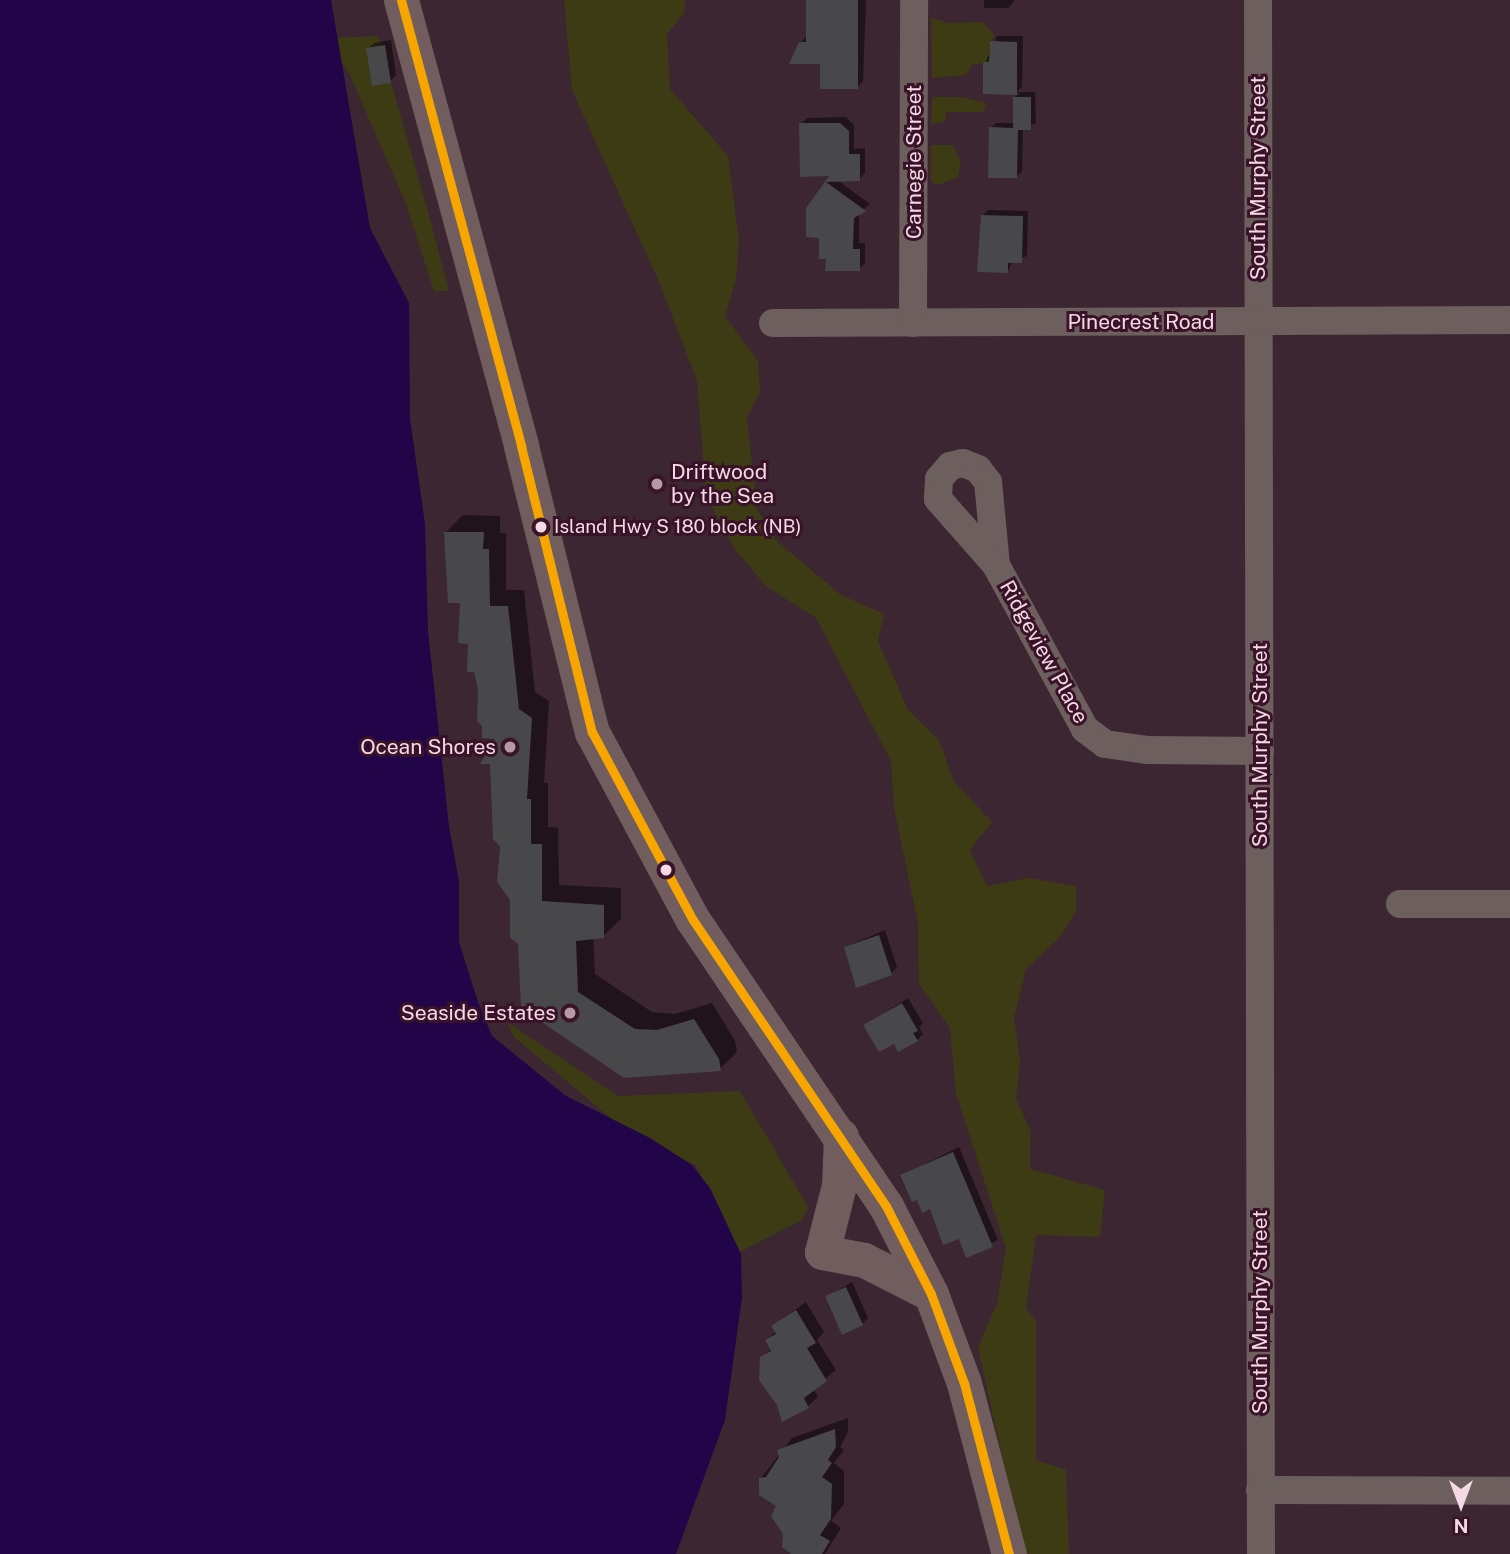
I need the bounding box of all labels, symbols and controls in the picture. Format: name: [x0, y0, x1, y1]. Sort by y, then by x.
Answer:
street label: South Murphy Street: [1245, 76, 1271, 280]
street label: Carnegie Street: [901, 85, 927, 239]
street label: Pinecrest Road: [1067, 309, 1215, 335]
place label: Driftwood by the Sea: [671, 459, 774, 509]
marker: Driftwood by the Sea: [649, 476, 665, 492]
place label: Island Hwy S 180 block (NB): [554, 516, 801, 538]
marker: Island Hwy S 180 block (NB): [534, 520, 548, 534]
street label: Ridgeview Place: [994, 576, 1094, 728]
street label: South Murphy Street: [1247, 643, 1273, 847]
place label: Ocean Shores: [360, 734, 496, 760]
marker: Ocean Shores: [502, 739, 518, 755]
unlabelled marker: [659, 863, 673, 877]
place label: Seaside Estates: [401, 1000, 556, 1026]
marker: Seaside Estates: [562, 1005, 578, 1021]
street label: South Murphy Street: [1247, 1210, 1273, 1414]
north arrow: [1426, 1470, 1496, 1540]
text: N: [1454, 1515, 1468, 1537]

